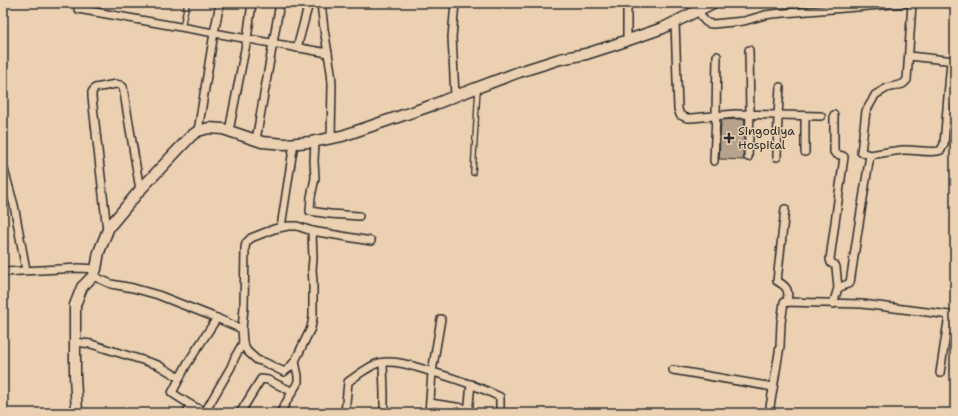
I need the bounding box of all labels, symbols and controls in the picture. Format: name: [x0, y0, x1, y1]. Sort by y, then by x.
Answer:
place label: Singodiya Hospital: [738, 123, 795, 153]
marker: Singodiya Hospital: [723, 132, 735, 144]

